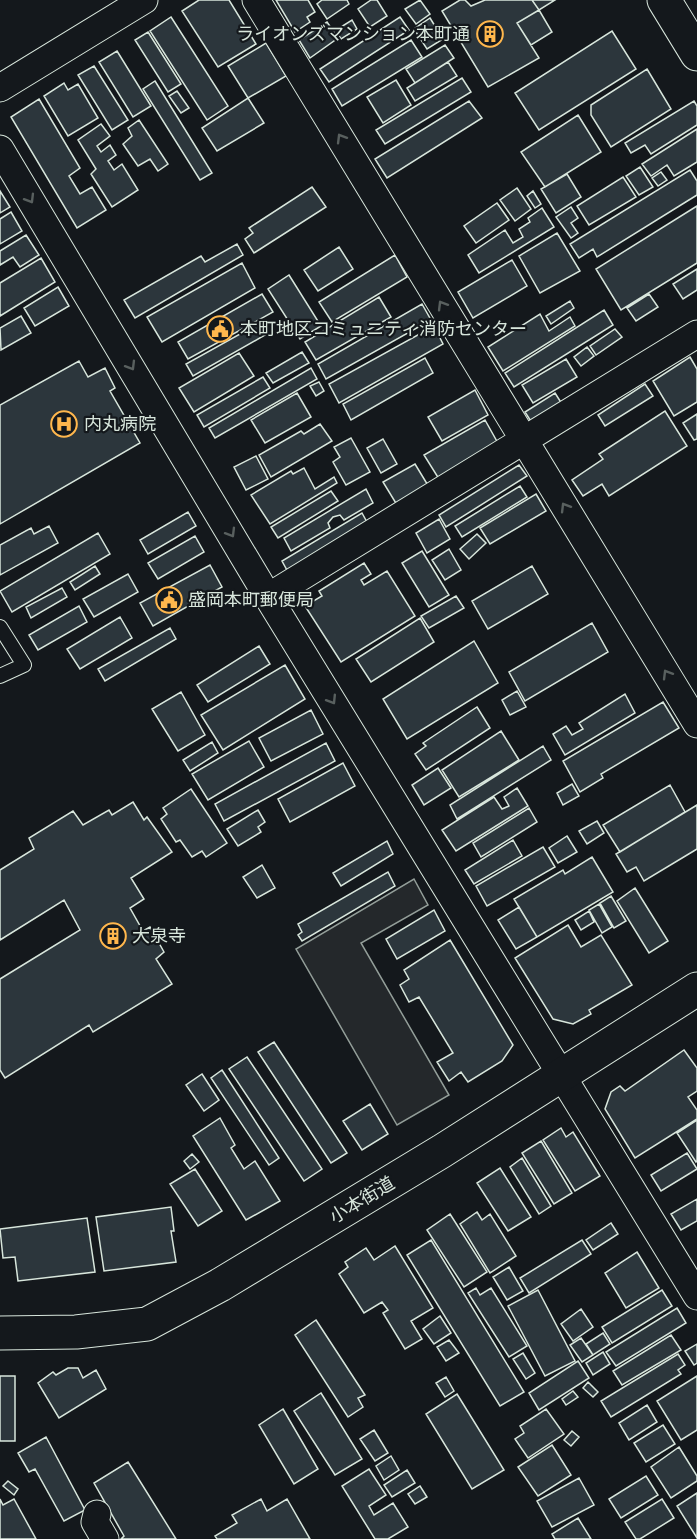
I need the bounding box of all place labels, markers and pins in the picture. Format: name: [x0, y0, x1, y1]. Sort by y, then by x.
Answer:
building icon: ライオンズマンション本町通: [475, 19, 505, 49]
place label: ライオンズマンション本町通: [236, 24, 470, 44]
public building icon: 本町地区コミュニティ消防センター: [205, 314, 235, 344]
place label: 本町地区コミュニティ消防センター: [240, 319, 527, 339]
hospital icon: 内丸病院: [49, 409, 79, 439]
place label: 内丸病院: [84, 414, 156, 434]
public building icon: 盛岡本町郵便局: [154, 585, 184, 615]
place label: 盛岡本町郵便局: [188, 590, 314, 610]
building icon: 大泉寺: [98, 921, 128, 951]
place label: 大泉寺: [132, 926, 186, 946]

